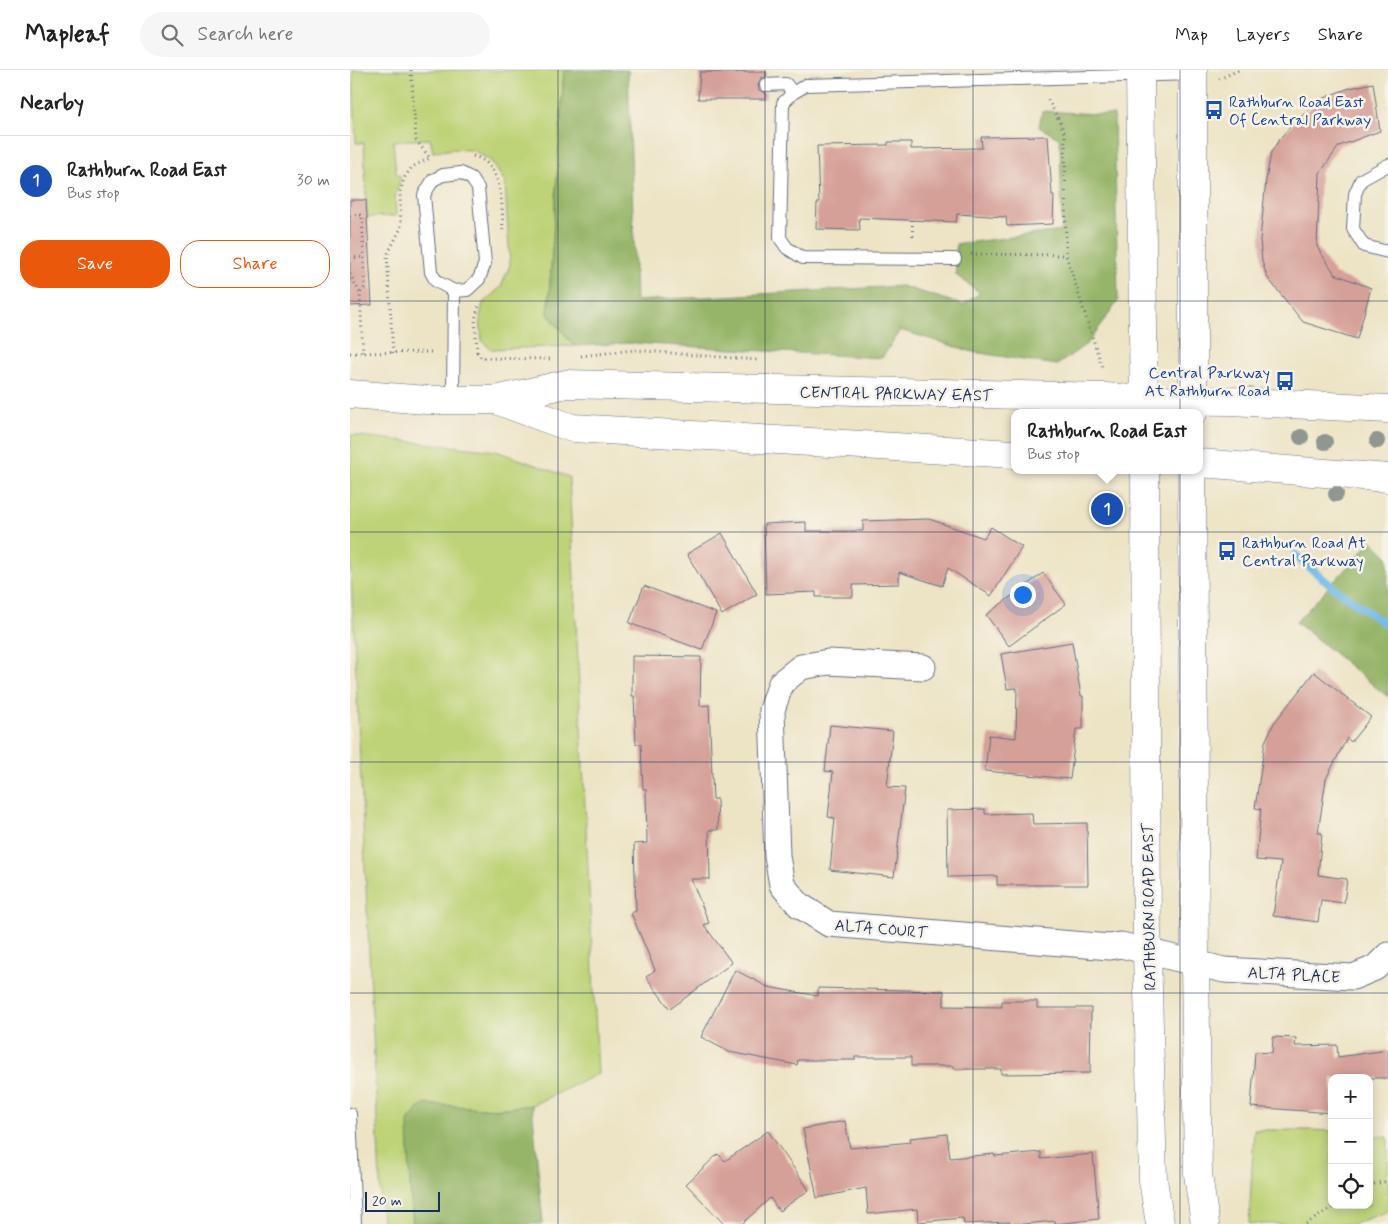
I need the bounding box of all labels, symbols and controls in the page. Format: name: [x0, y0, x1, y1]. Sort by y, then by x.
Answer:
search box: [140, 12, 490, 57]
text: Mapleaf: [25, 19, 110, 50]
icon: search: [158, 21, 186, 49]
text: Search here: [198, 22, 293, 47]
text: Map: [1175, 23, 1208, 47]
text: Layers: [1236, 23, 1290, 47]
text: Share: [1318, 23, 1363, 47]
text: Nearby: [20, 89, 84, 117]
place label: Rathburn Road East Of Central Parkway: [1229, 92, 1371, 131]
bus stop icon: Rathburn Road East Of Central Parkway: [1203, 99, 1225, 121]
text: Rathburn Road East: [67, 158, 227, 183]
text: 1: [32, 170, 40, 191]
text: 30 m: [297, 170, 330, 191]
text: Bus stop: [67, 183, 120, 204]
button: Save: [20, 240, 170, 288]
button: Share: [180, 240, 330, 288]
place label: Central Parkway At Rathburn Road: [1145, 363, 1270, 402]
bus stop icon: Central Parkway At Rathburn Road: [1274, 370, 1296, 392]
street label: CENTRAL PARKWAY EAST: [799, 382, 994, 407]
popup: [1011, 409, 1203, 474]
text: Rathburn Road East: [1027, 419, 1187, 444]
text: Bus stop: [1027, 444, 1080, 465]
pin: 1: [1091, 490, 1123, 528]
place label: Rathburn Road At Central Parkway: [1242, 533, 1366, 572]
bus stop icon: Rathburn Road At Central Parkway: [1216, 540, 1238, 562]
your location: [1010, 582, 1036, 608]
street label: RATHBURN ROAD EAST: [1138, 822, 1161, 991]
street label: ALTA COURT: [834, 915, 929, 944]
street label: ALTA PLACE: [1247, 963, 1341, 988]
map controls: [1328, 1074, 1373, 1209]
button: +: [1328, 1074, 1373, 1119]
button: −: [1328, 1119, 1373, 1164]
button: locate: [1328, 1164, 1373, 1209]
scale bar: [365, 1189, 440, 1212]
text: 20 m: [372, 1192, 402, 1210]

